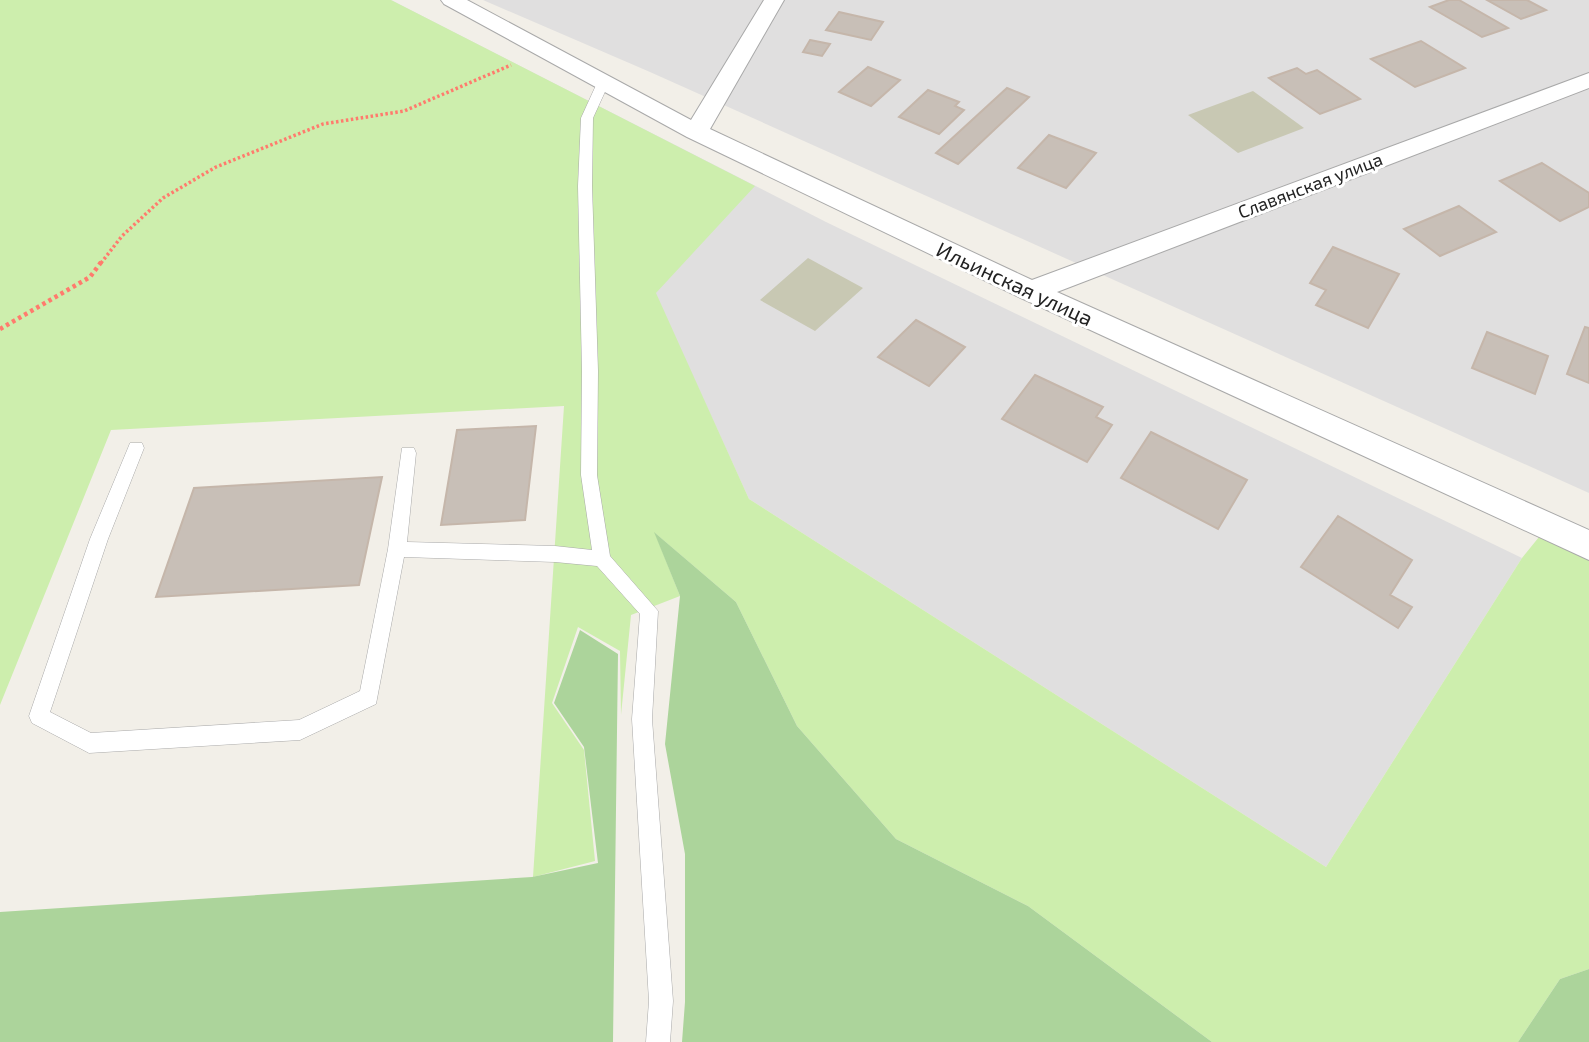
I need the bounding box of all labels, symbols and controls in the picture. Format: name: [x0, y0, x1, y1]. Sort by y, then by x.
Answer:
street label: Славянская улица: [1235, 147, 1385, 223]
street label: Ильинская улица: [932, 236, 1097, 331]

